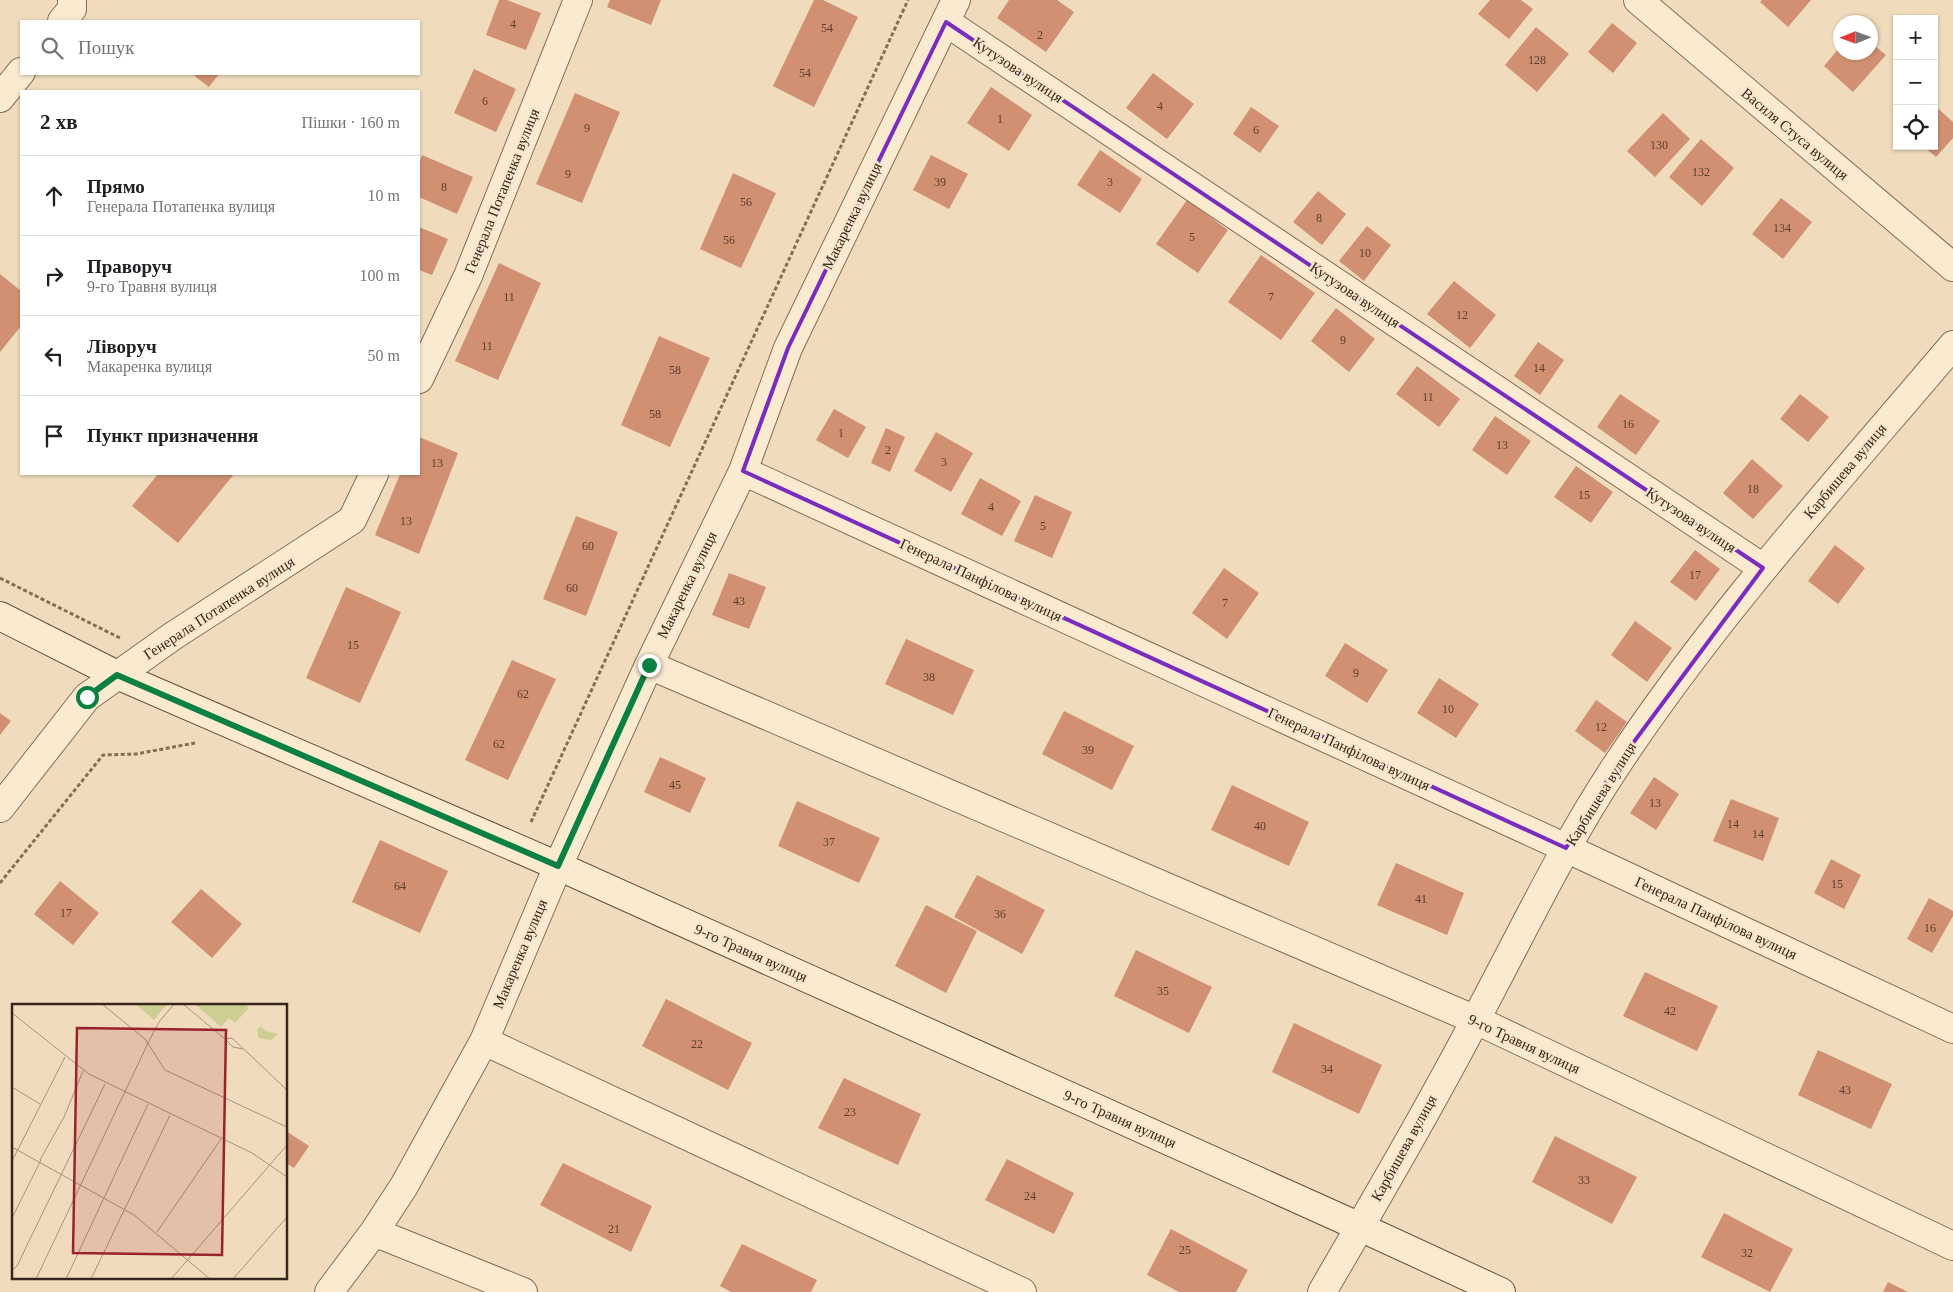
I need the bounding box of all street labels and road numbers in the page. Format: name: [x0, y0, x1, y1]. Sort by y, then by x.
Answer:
street label: Кутузова вулиця: [970, 34, 1066, 106]
street label: Василя Стуса вулиця: [1738, 85, 1852, 183]
street label: Генерала Потапенка вулиця: [462, 106, 542, 276]
street label: Макаренка вулиця: [819, 160, 885, 272]
street label: Кутузова вулиця: [1307, 259, 1403, 331]
street label: Карбишева вулиця: [1801, 420, 1889, 522]
street label: Кутузова вулиця: [1643, 484, 1739, 556]
street label: Макаренка вулиця: [654, 529, 720, 641]
street label: Генерала Панфілова вулиця: [898, 535, 1064, 625]
street label: Генерала Потапенка вулиця: [141, 553, 297, 663]
street label: Генерала Панфілова вулиця: [1266, 704, 1432, 794]
street label: Карбишева вулиця: [1563, 739, 1639, 849]
street label: Генерала Панфілова вулиця: [1633, 873, 1799, 963]
street label: Макаренка вулиця: [490, 897, 550, 1011]
street label: 9-го Травня вулиця: [692, 921, 810, 985]
street label: 9-го Травня вулиця: [1465, 1011, 1583, 1077]
street label: 9-го Травня вулиця: [1061, 1087, 1179, 1151]
street label: Карбишева вулиця: [1368, 1092, 1440, 1204]

